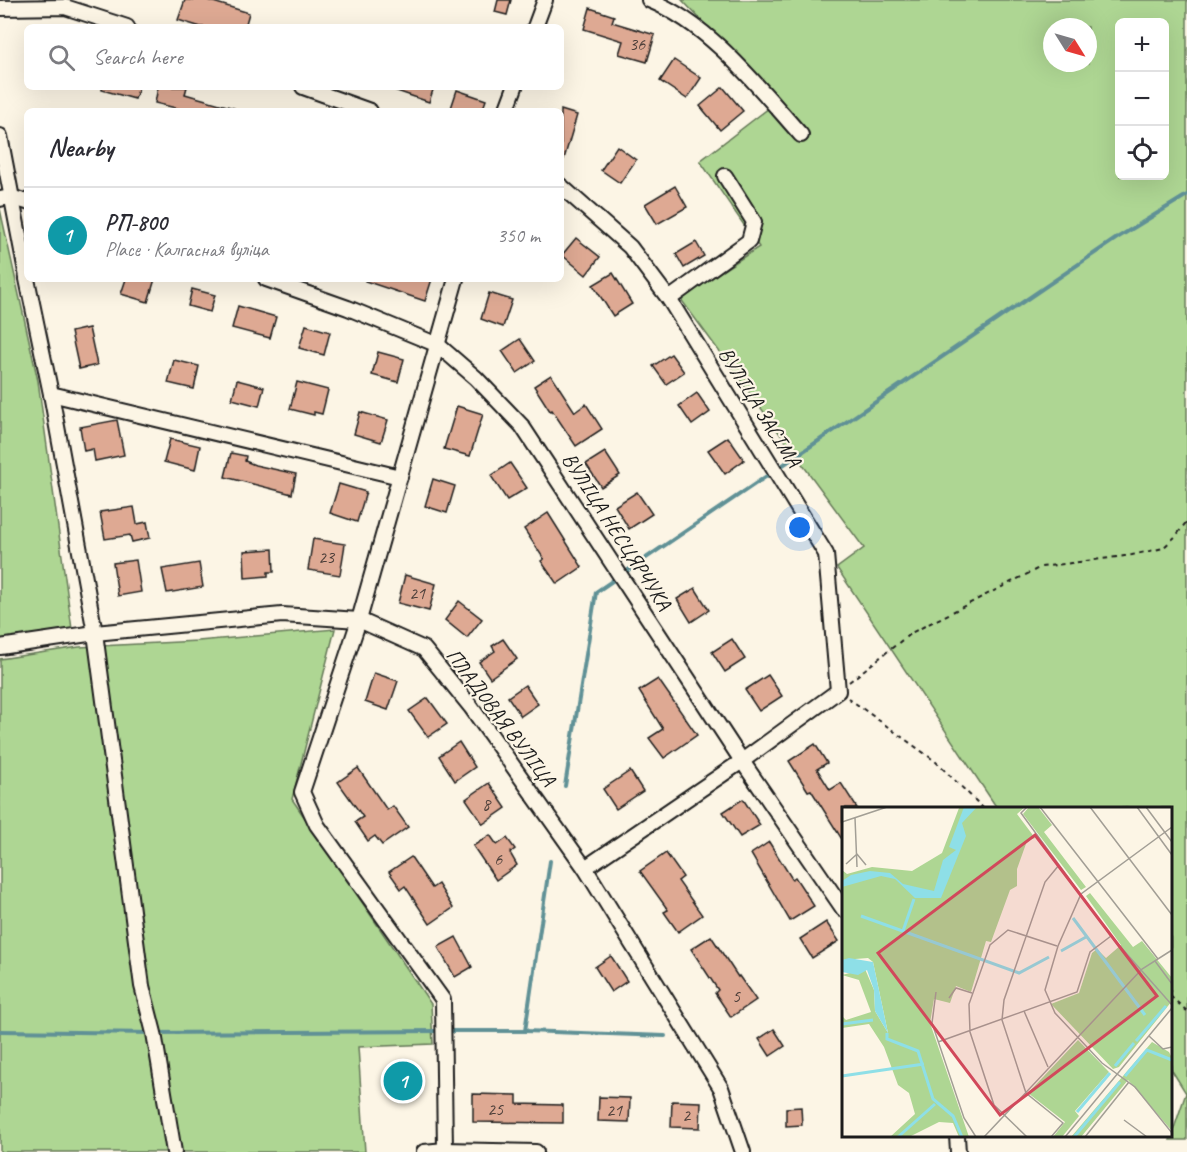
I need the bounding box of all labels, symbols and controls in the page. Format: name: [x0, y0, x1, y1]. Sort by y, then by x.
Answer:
north arrow: [1043, 18, 1097, 72]
map controls: [1115, 18, 1169, 180]
button: +: [1115, 18, 1169, 72]
search box: [24, 24, 564, 90]
house number: 36: [629, 33, 646, 55]
icon: search: [45, 41, 78, 74]
text: Search here: [93, 43, 183, 71]
button: −: [1115, 72, 1169, 126]
button: locate: [1115, 126, 1169, 180]
text: Nearby: [48, 131, 113, 164]
text: РП-800: [105, 209, 167, 237]
text: 1: [63, 223, 72, 248]
text: 350 m: [497, 223, 540, 248]
text: Place · Калгасная вуліца: [105, 237, 269, 262]
street label: ВУЛІЦА ЗАСІМА: [713, 342, 808, 473]
street label: ВУЛІЦА НЕСЦЯРЧУКА: [556, 447, 678, 615]
your location: [785, 513, 814, 542]
house number: 23: [318, 546, 336, 568]
house number: 21: [409, 582, 426, 604]
street label: ПЛАДОВАЯ ВУЛІЦА: [441, 643, 562, 792]
house number: 8: [482, 793, 492, 815]
inset map: [842, 807, 1172, 1137]
house number: 6: [494, 848, 503, 870]
house number: 5: [732, 985, 741, 1007]
pin: 1: [384, 1058, 422, 1104]
house number: 25: [487, 1098, 504, 1120]
house number: 21: [606, 1099, 623, 1121]
house number: 2: [682, 1104, 692, 1126]

